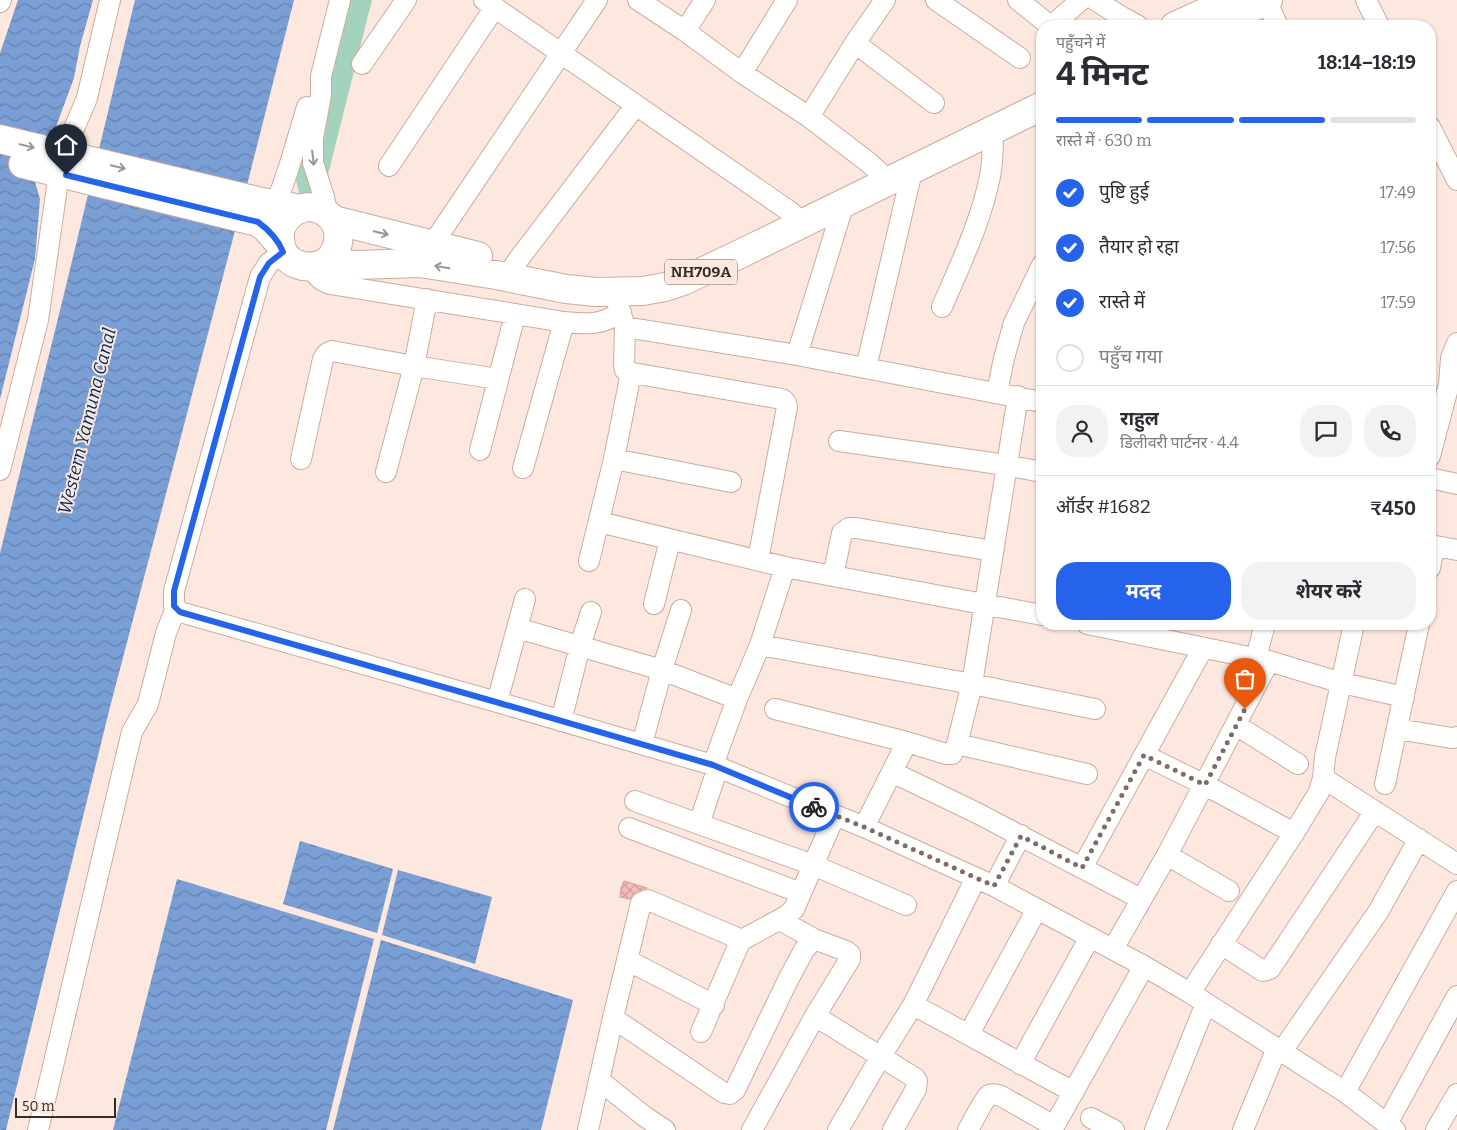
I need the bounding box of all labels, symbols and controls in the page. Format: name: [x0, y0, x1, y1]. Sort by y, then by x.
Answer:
text: पहुँचने में: [1056, 33, 1105, 52]
text: 18:14–18:19: [1318, 51, 1416, 74]
text: 4 मिनट: [1056, 55, 1148, 93]
pin: [45, 124, 87, 175]
icon: home: [52, 131, 80, 159]
text: रास्ते में · 630 m: [1056, 131, 1152, 150]
one-way arrow: [19, 141, 35, 151]
one-way arrow: [308, 150, 318, 166]
one-way arrow: [109, 163, 125, 172]
icon: check: [1056, 179, 1084, 207]
text: पुष्टि हुई: [1099, 180, 1149, 203]
text: 17:49: [1380, 183, 1416, 202]
one-way arrow: [372, 228, 388, 238]
icon: check: [1056, 234, 1084, 262]
text: तैयार हो रहा: [1099, 235, 1179, 258]
text: 17:56: [1380, 238, 1416, 257]
road number: NH709A: [665, 260, 737, 284]
one-way arrow: [435, 262, 451, 272]
icon: check: [1056, 289, 1084, 317]
text: रास्ते में: [1099, 290, 1145, 313]
text: 17:59: [1380, 293, 1416, 312]
water label: Western Yamuna Canal: [53, 325, 121, 516]
text: पहुँच गया: [1099, 345, 1162, 368]
button: person: [1056, 405, 1108, 457]
button: chat: [1300, 405, 1352, 457]
button: phone: [1364, 405, 1416, 457]
text: राहुल: [1120, 407, 1159, 430]
text: डिलीवरी पार्टनर · 4.4: [1120, 433, 1239, 452]
text: ऑर्डर #1682: [1056, 495, 1151, 518]
text: ₹450: [1370, 497, 1416, 520]
button: मदद: [1056, 562, 1231, 620]
button: शेयर करें: [1241, 562, 1416, 620]
pin: [1224, 658, 1266, 709]
icon: bag: [1231, 665, 1259, 693]
courier: [789, 782, 839, 832]
icon: bike: [800, 793, 828, 821]
scale bar: [15, 1095, 116, 1118]
text: 50 m: [22, 1098, 55, 1115]

